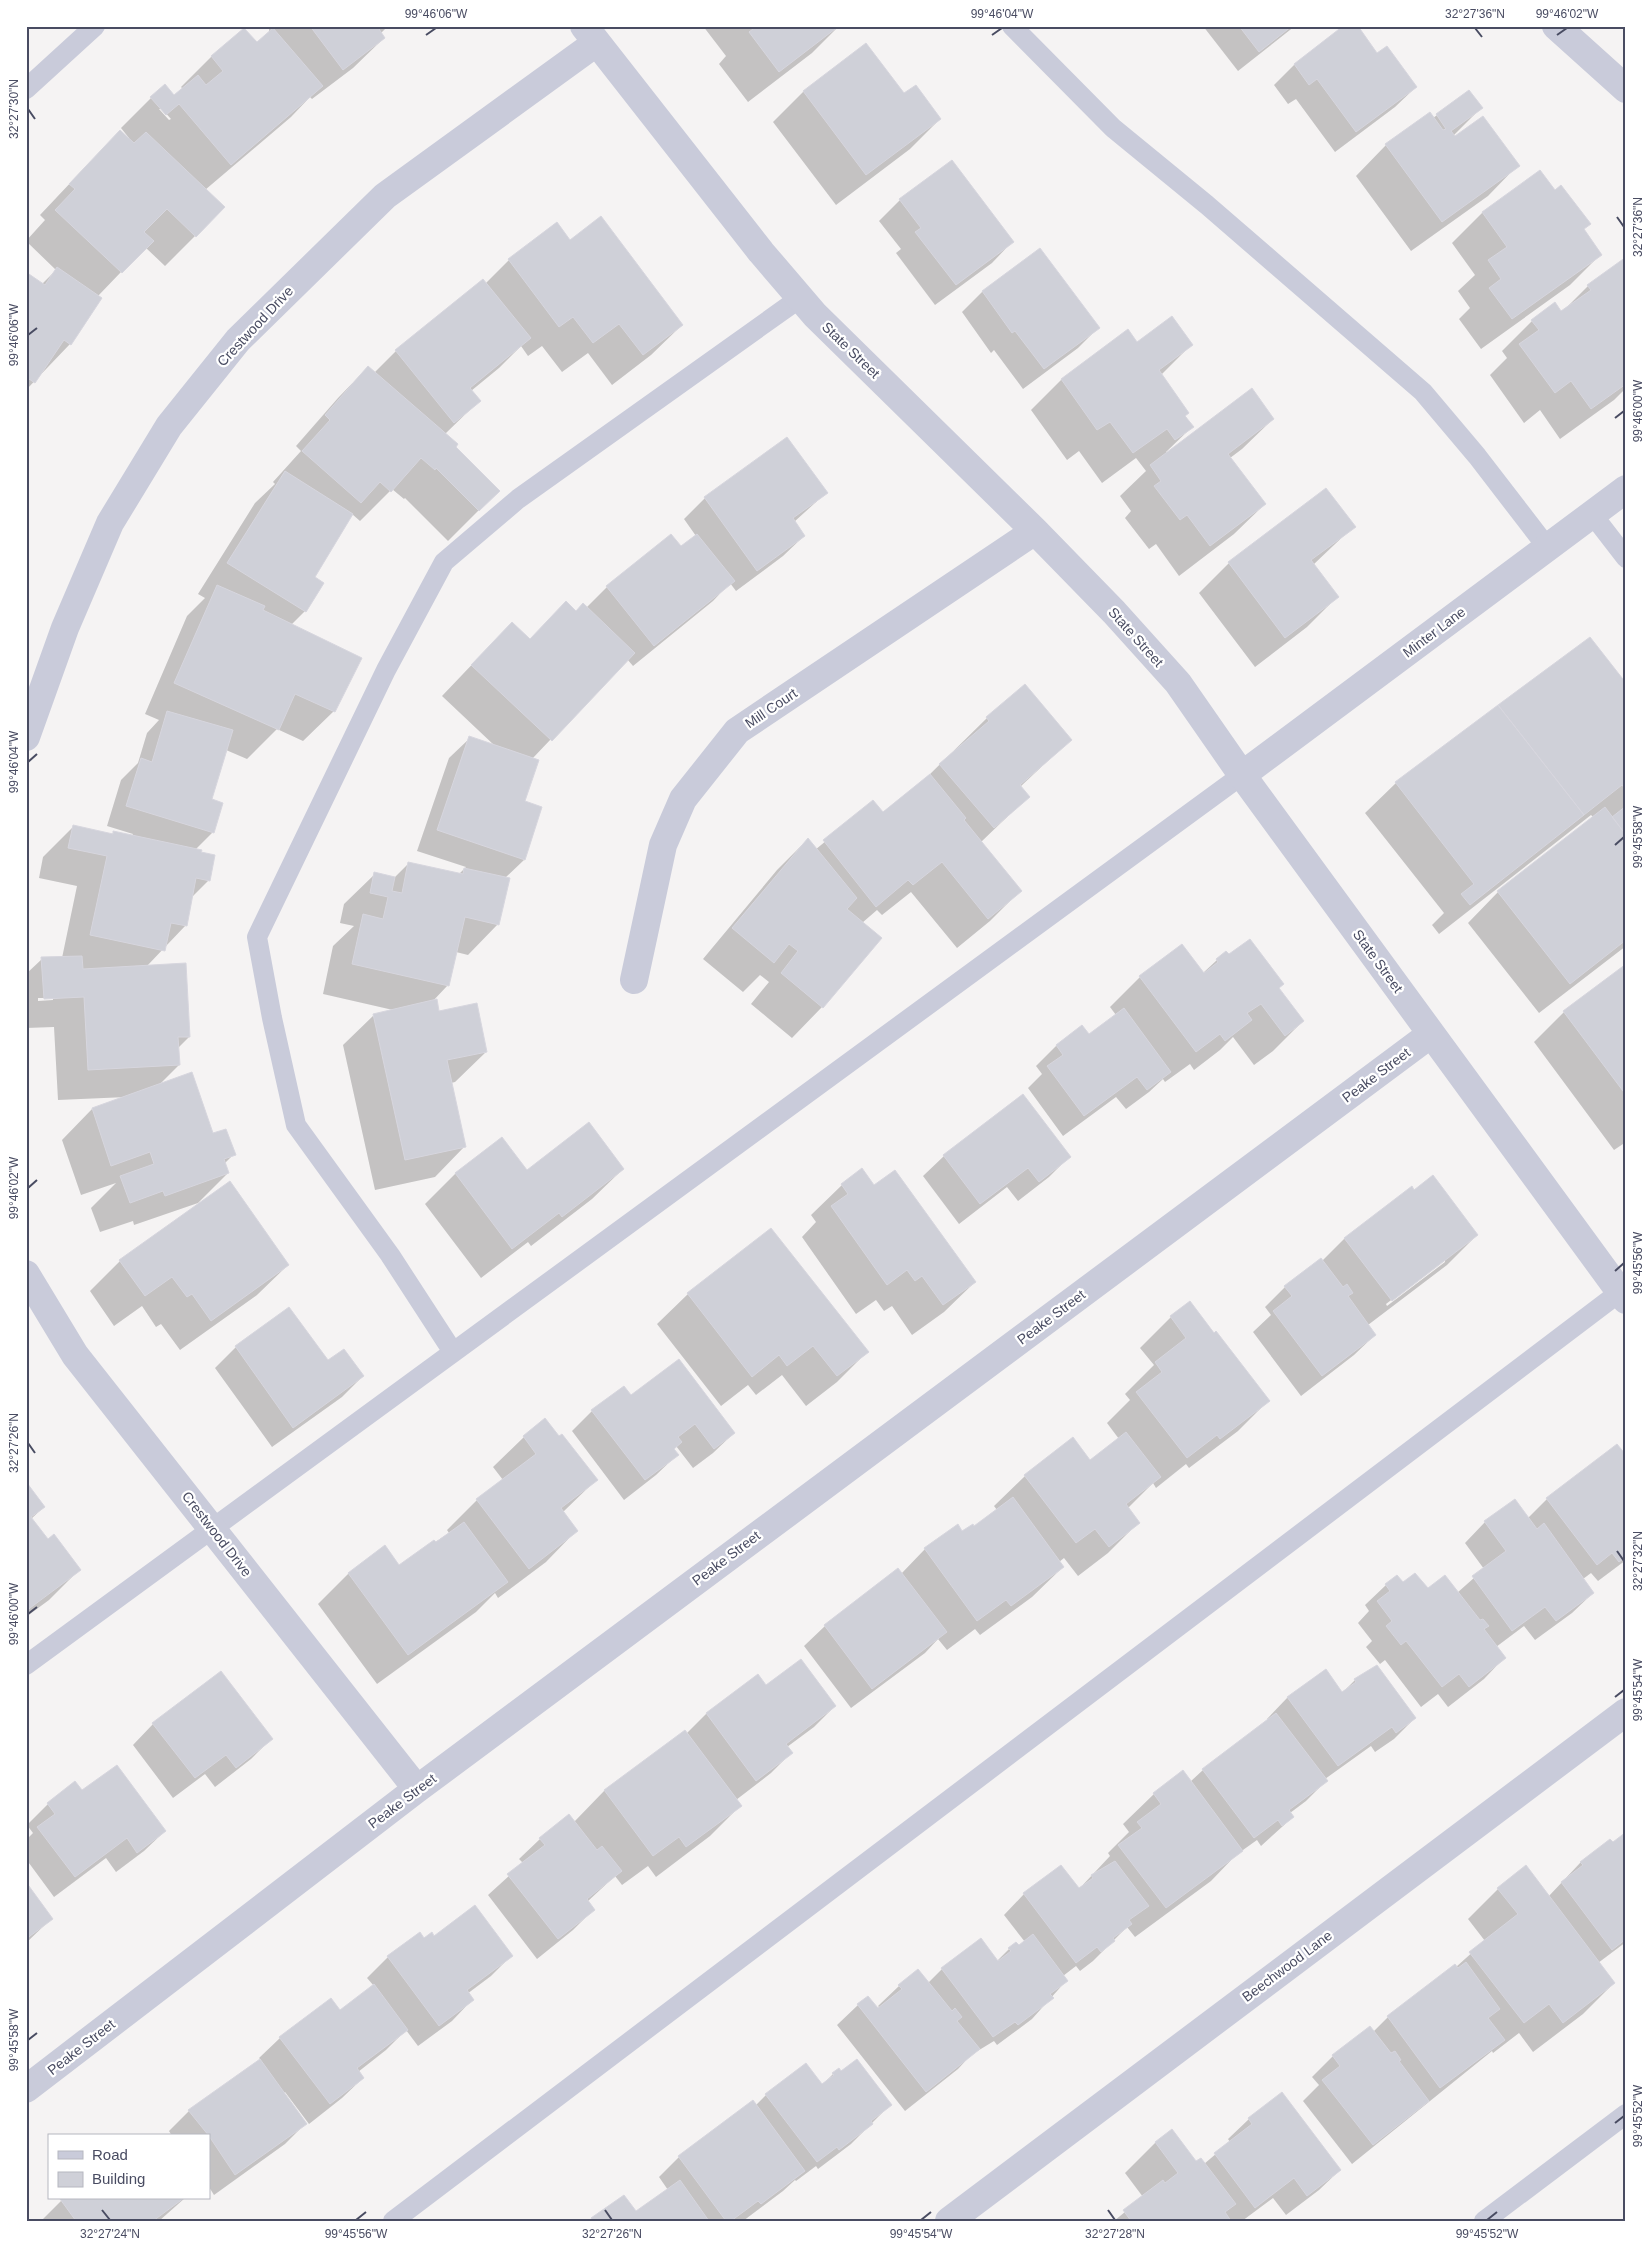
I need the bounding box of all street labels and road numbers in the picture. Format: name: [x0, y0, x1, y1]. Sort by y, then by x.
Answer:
street label: Crestwood Drive: [214, 283, 296, 369]
street label: State Street: [819, 319, 883, 382]
street label: Minter Lane: [1400, 603, 1469, 661]
street label: State Street: [1105, 604, 1167, 670]
street label: Mill Court: [742, 685, 800, 731]
street label: State Street: [1350, 926, 1406, 996]
street label: Peake Street: [1339, 1044, 1413, 1106]
street label: Peake Street: [1014, 1286, 1088, 1348]
street label: Crestwood Drive: [179, 1488, 255, 1580]
street label: Peake Street: [689, 1527, 763, 1589]
street label: Peake Street: [365, 1770, 439, 1832]
street label: Beechwood Lane: [1239, 1927, 1335, 2005]
street label: Peake Street: [44, 2016, 118, 2078]

